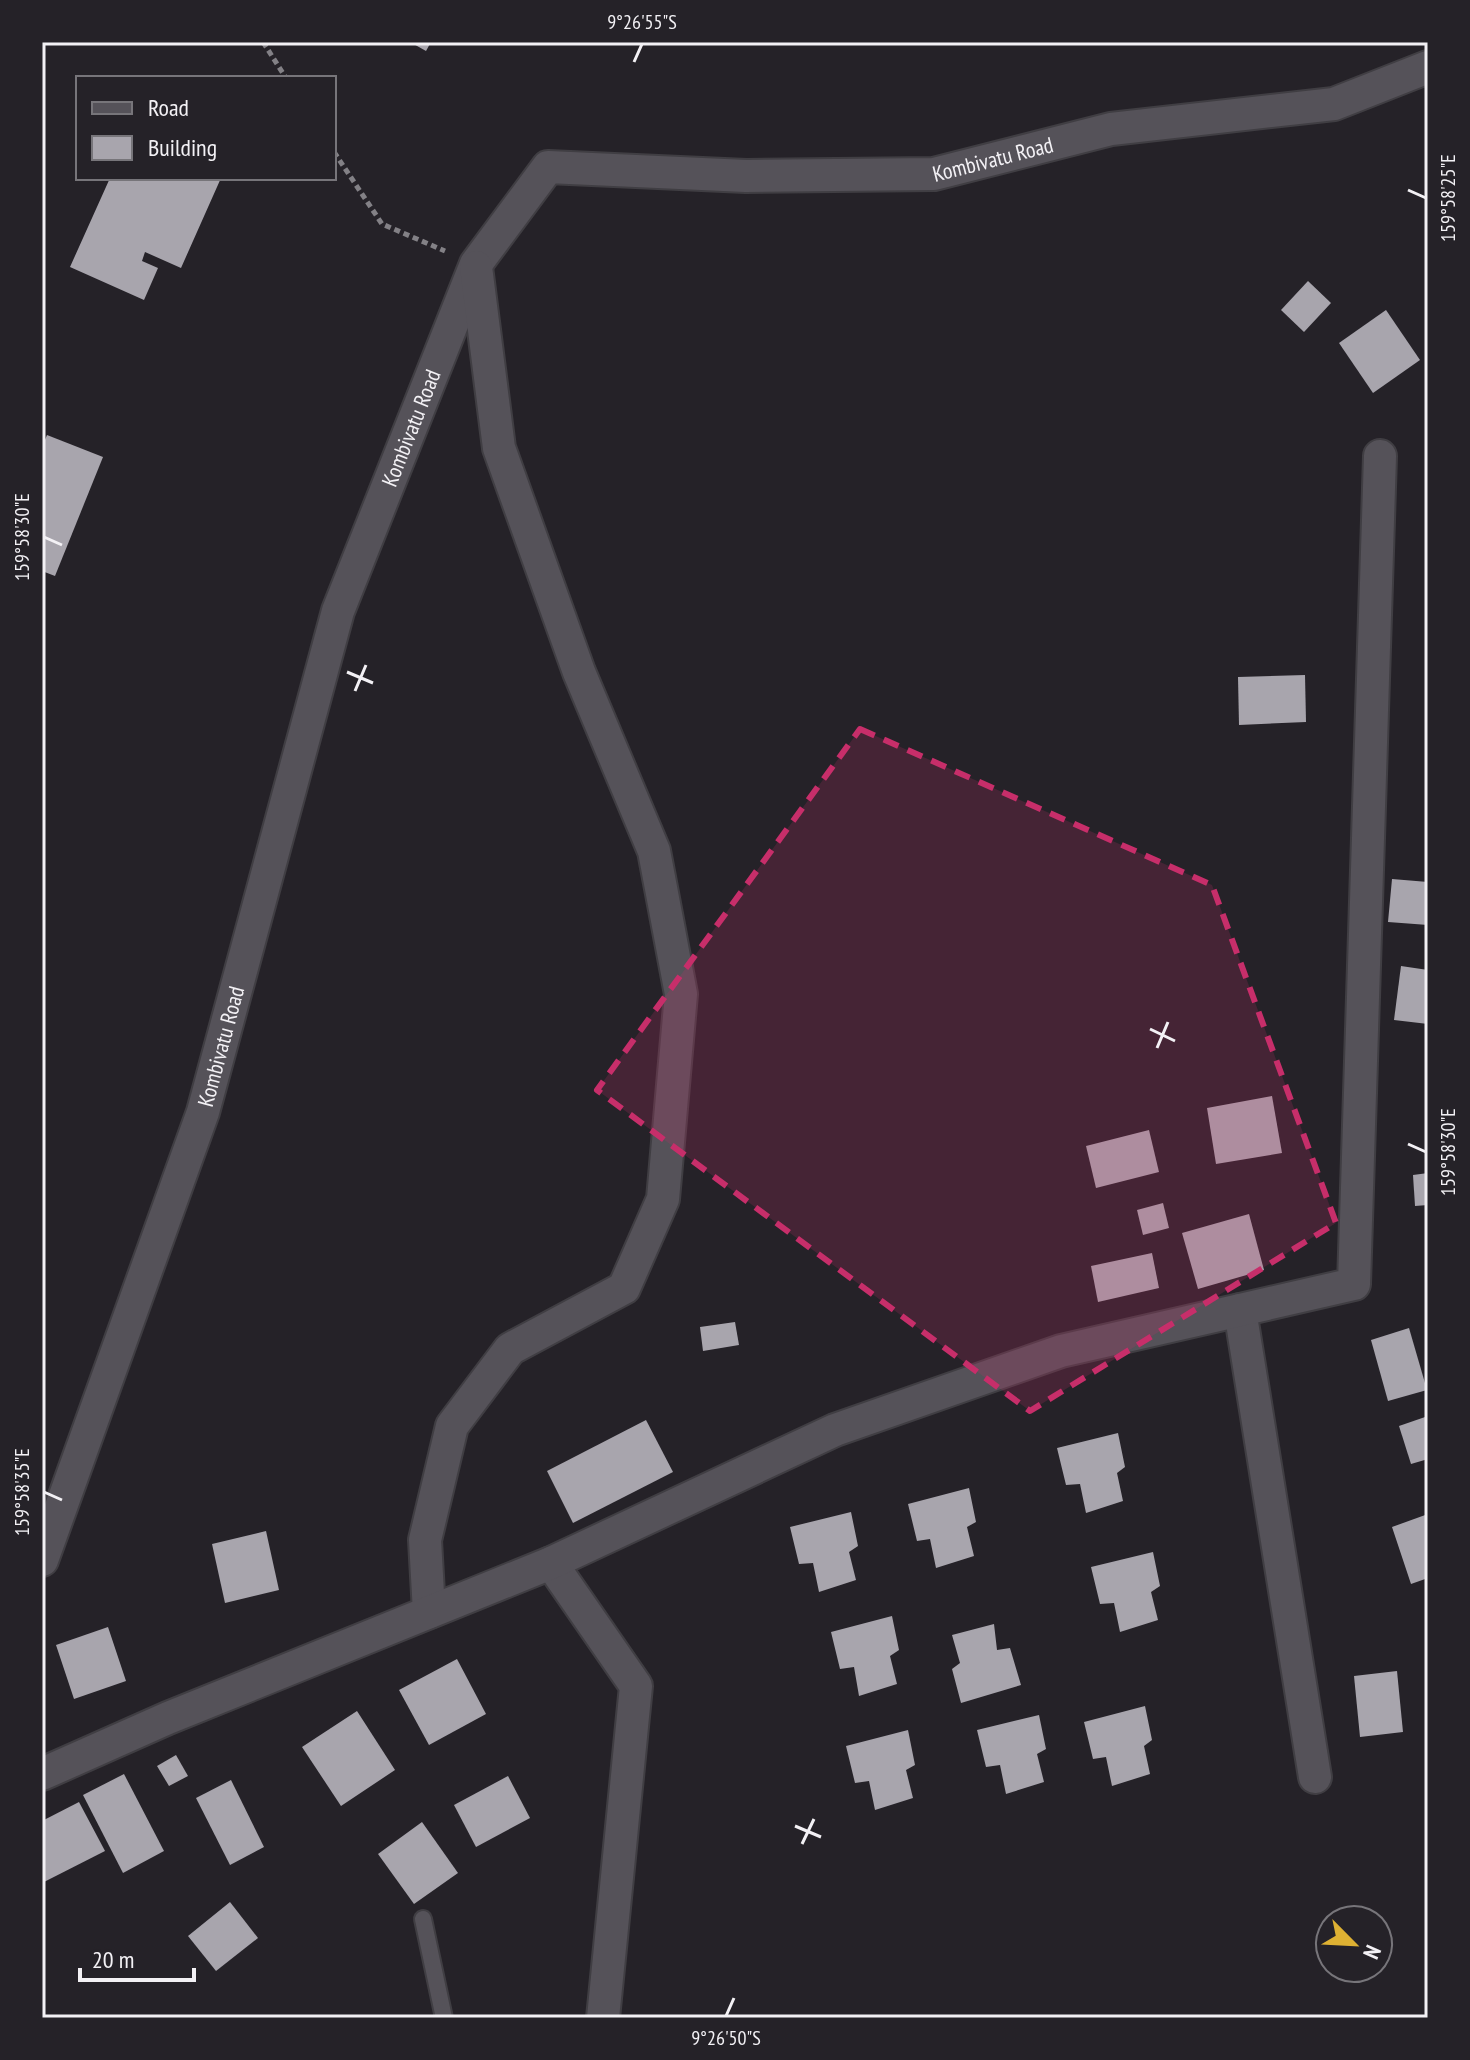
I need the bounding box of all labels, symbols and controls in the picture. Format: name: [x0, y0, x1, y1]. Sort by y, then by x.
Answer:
text: 9°26'55"S: [607, 9, 677, 35]
legend: [76, 76, 336, 180]
text: Road: [148, 92, 189, 123]
street label: Kombivatu Road: [930, 130, 1056, 188]
text: Building: [148, 132, 217, 163]
text: 159°58'25"E: [1435, 154, 1461, 242]
street label: Kombivatu Road: [375, 365, 447, 490]
text: 159°58'30"E: [9, 493, 35, 581]
street label: Kombivatu Road: [191, 983, 250, 1110]
text: 159°58'30"E: [1435, 1108, 1461, 1196]
text: 159°58'35"E: [9, 1448, 35, 1536]
north arrow: [1314, 1904, 1394, 1984]
scale bar: [80, 1932, 194, 1982]
text: N: [1357, 1941, 1387, 1963]
text: 20 m: [92, 1944, 134, 1975]
text: 9°26'50"S: [691, 2025, 761, 2051]

